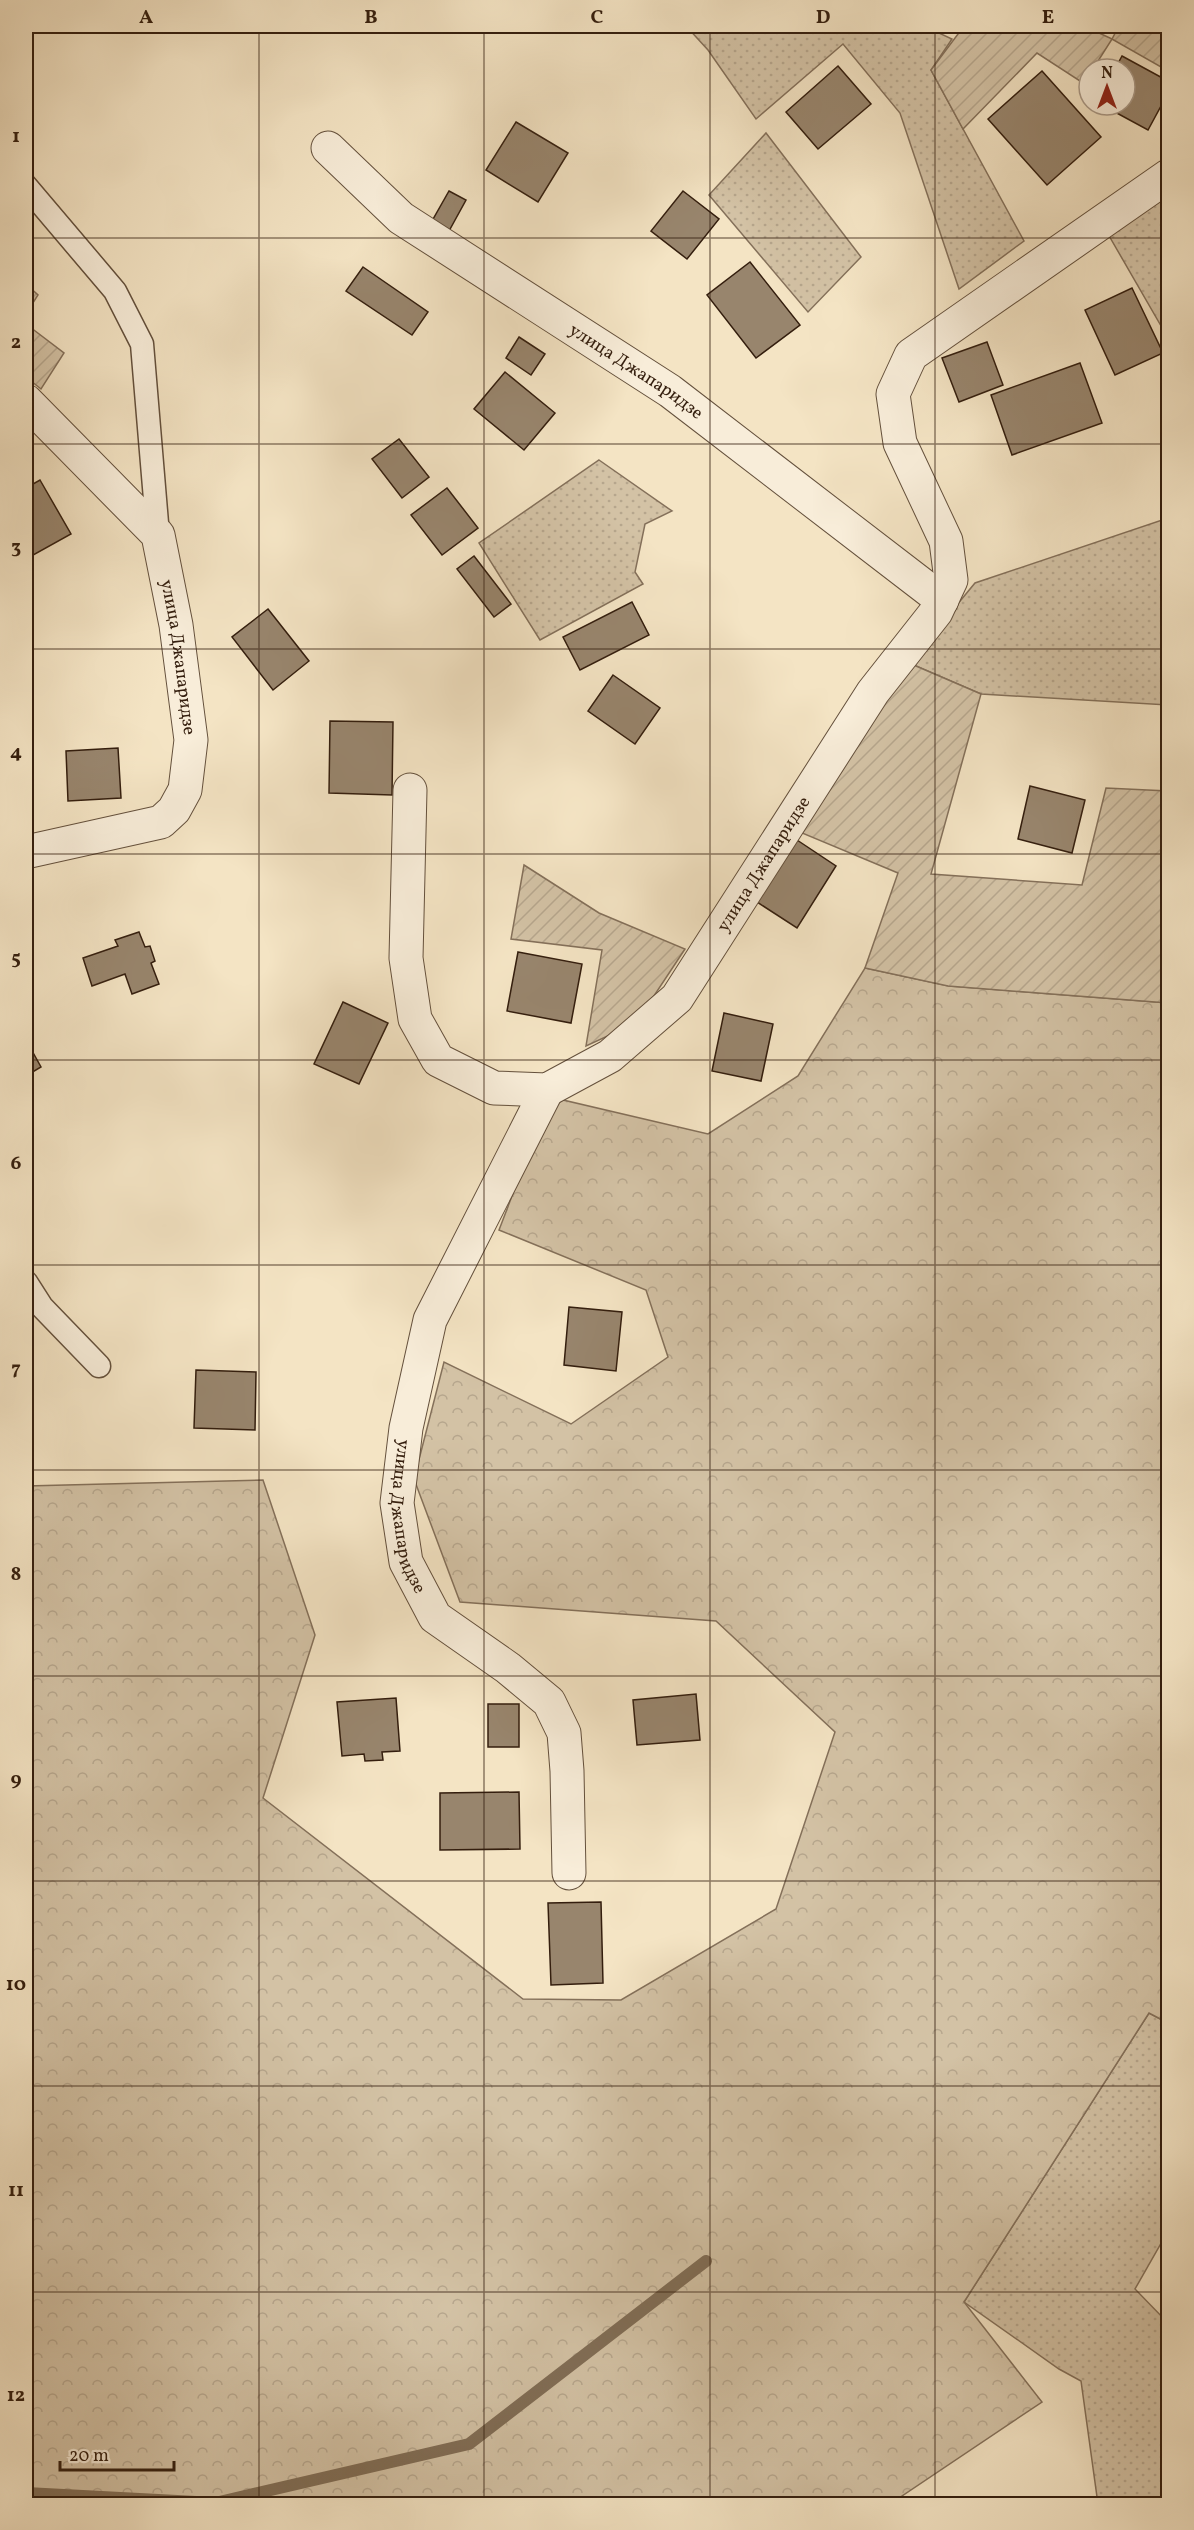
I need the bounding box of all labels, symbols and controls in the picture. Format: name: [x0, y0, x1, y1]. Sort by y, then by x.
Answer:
text: A: [139, 4, 153, 32]
text: B: [364, 4, 378, 32]
text: C: [591, 4, 604, 32]
text: D: [816, 4, 830, 32]
text: E: [1042, 4, 1054, 32]
north arrow: [1077, 57, 1137, 117]
text: N: [1101, 63, 1113, 85]
text: 1: [12, 123, 20, 151]
street label: улица Джапаридзе: [564, 318, 708, 426]
text: 2: [11, 329, 21, 357]
text: 3: [11, 534, 21, 562]
street label: улица Джапаридзе: [153, 577, 201, 736]
text: 4: [10, 739, 22, 767]
street label: улица Джапаридзе: [711, 792, 817, 937]
text: 5: [11, 945, 21, 973]
text: 6: [11, 1150, 22, 1178]
text: 7: [11, 1355, 21, 1383]
street label: улица Джапаридзе: [383, 1438, 431, 1598]
text: 8: [11, 1561, 21, 1589]
text: 9: [10, 1766, 22, 1794]
text: 10: [6, 1971, 26, 1999]
text: 11: [8, 2177, 24, 2205]
text: 12: [7, 2382, 25, 2410]
scale bar: [60, 2434, 174, 2472]
text: 20 m: [69, 2444, 109, 2469]

